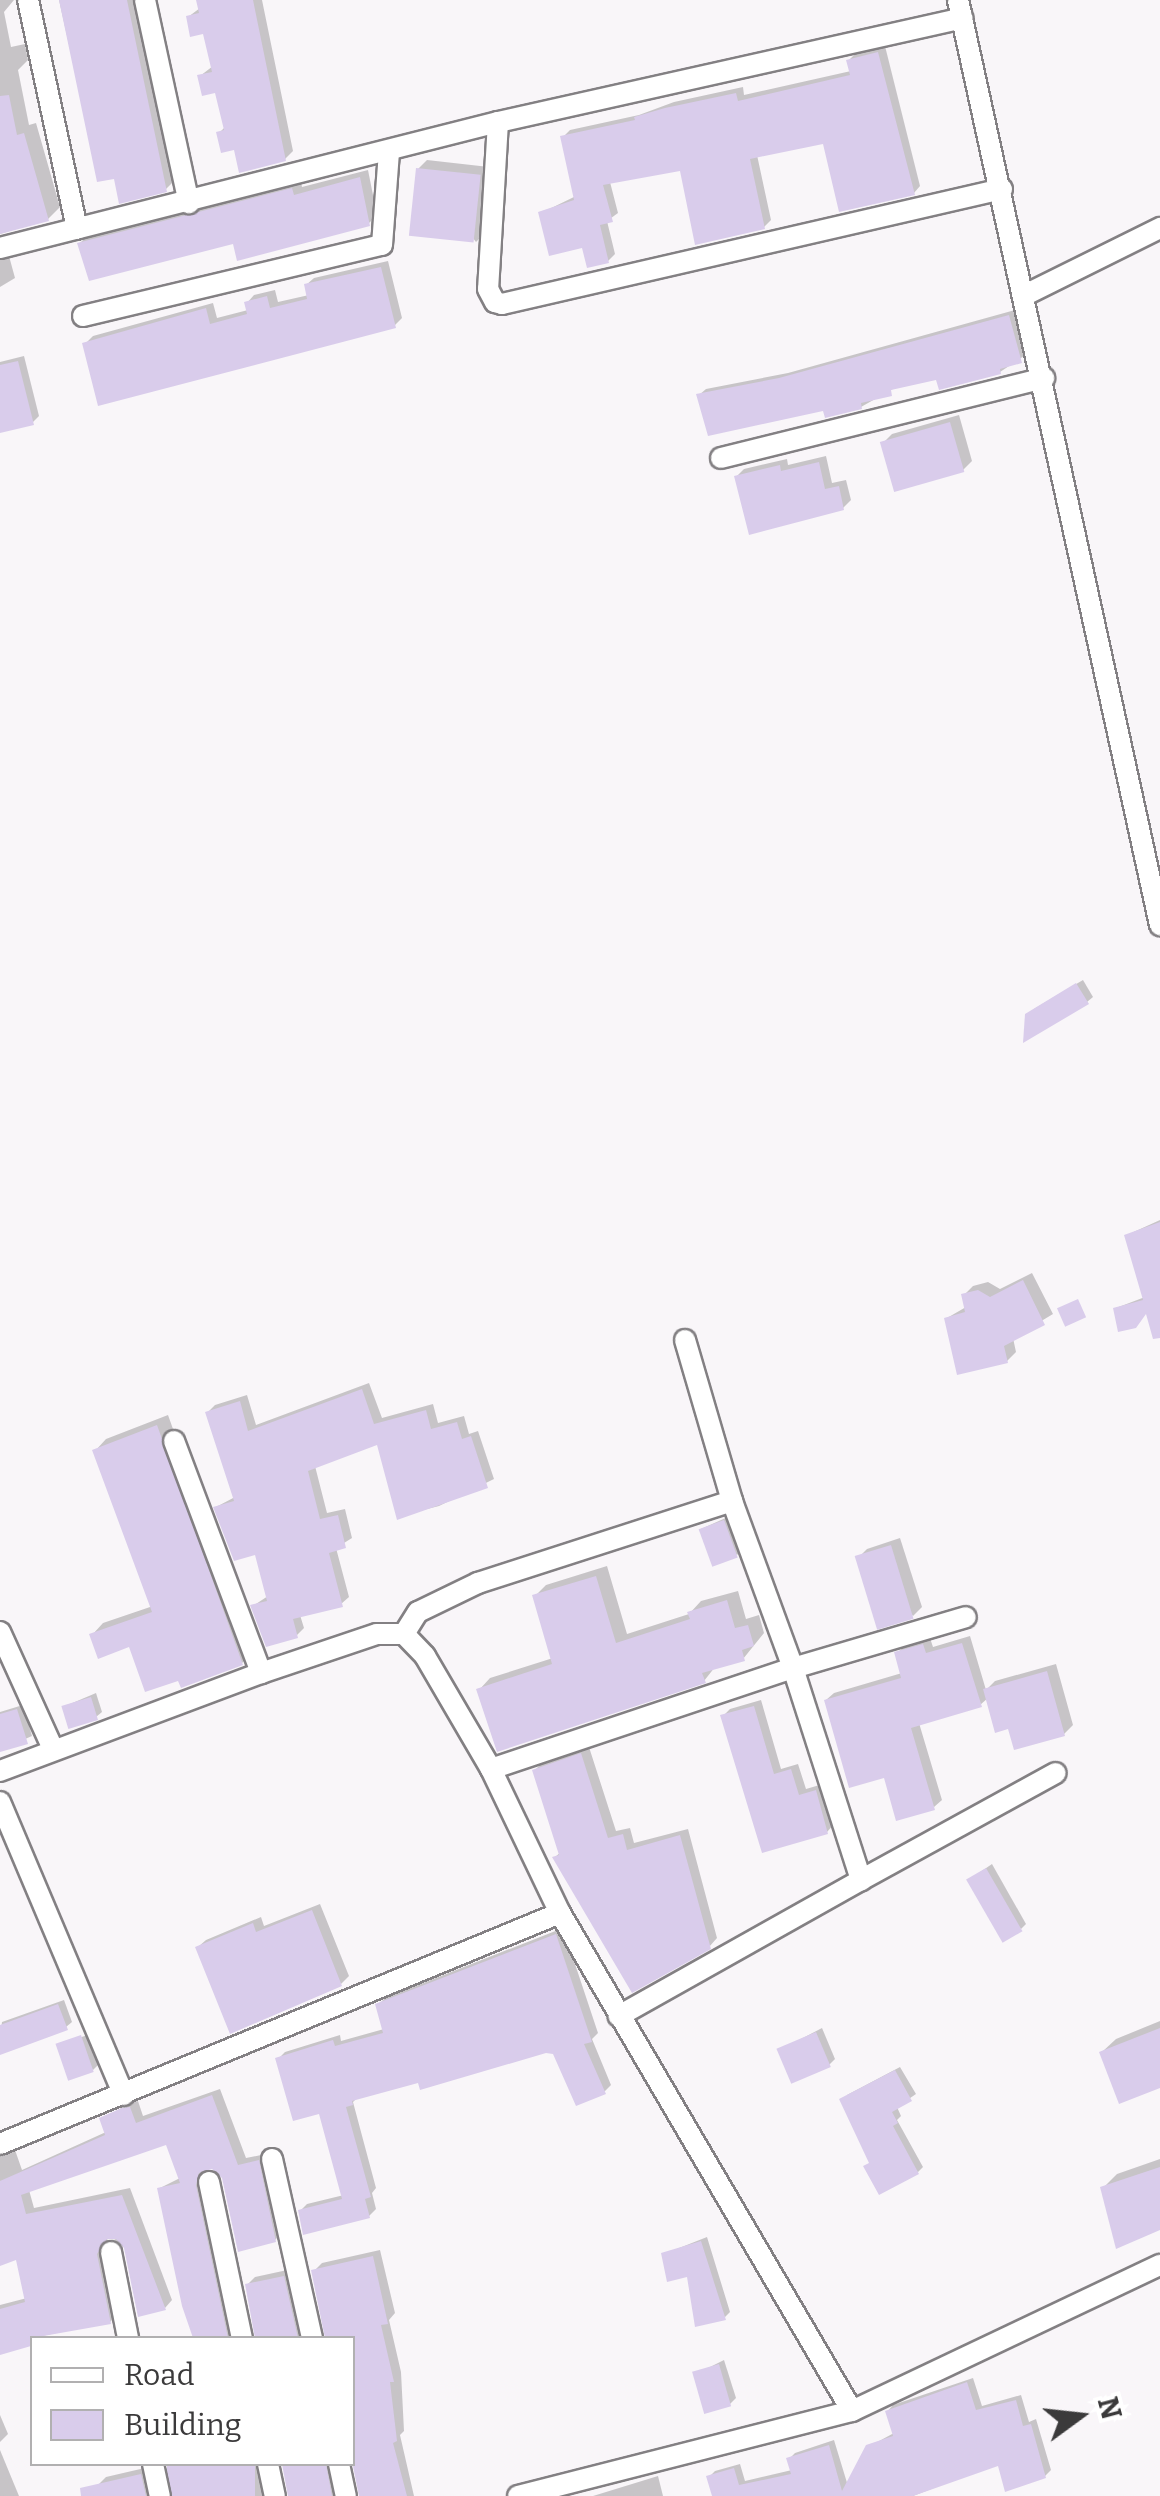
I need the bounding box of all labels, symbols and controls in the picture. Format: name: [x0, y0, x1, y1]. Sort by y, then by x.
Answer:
legend: [30, 2336, 355, 2466]
text: Road: [124, 2357, 195, 2393]
north arrow: [1030, 2366, 1130, 2466]
text: N: [1091, 2393, 1128, 2423]
text: Building: [124, 2407, 242, 2443]

